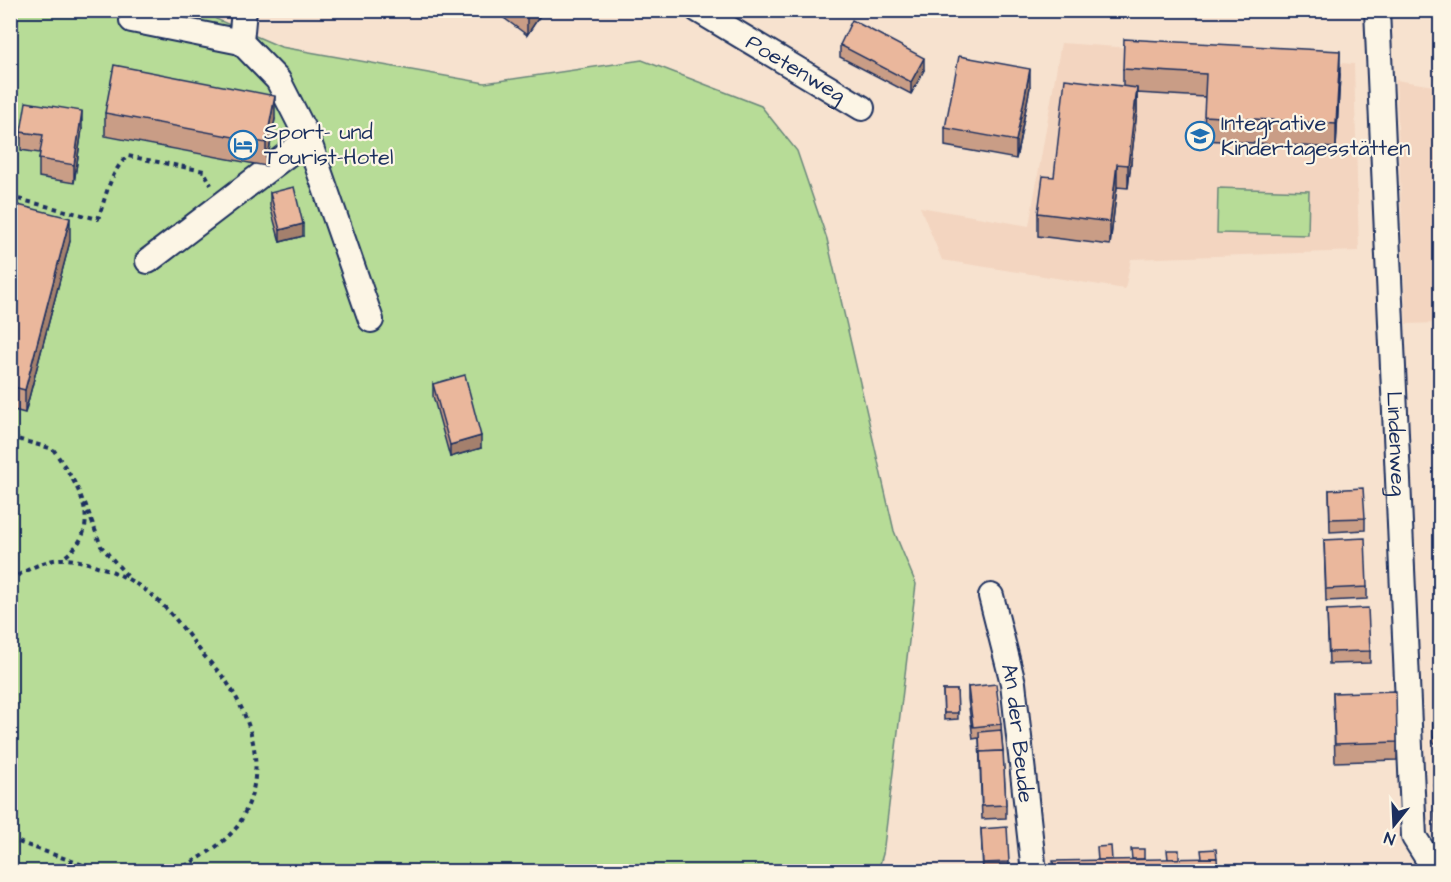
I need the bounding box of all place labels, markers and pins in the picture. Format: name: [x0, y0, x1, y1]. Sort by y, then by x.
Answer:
place label: Integrative Kindertagesstätten: [1221, 108, 1410, 165]
place label: Sport- und Tourist-Hotel: [264, 117, 393, 173]
school or university icon: Integrative Kindertagesstätten: [1184, 120, 1216, 152]
hotel icon: Sport- und Tourist-Hotel: [227, 129, 259, 161]

